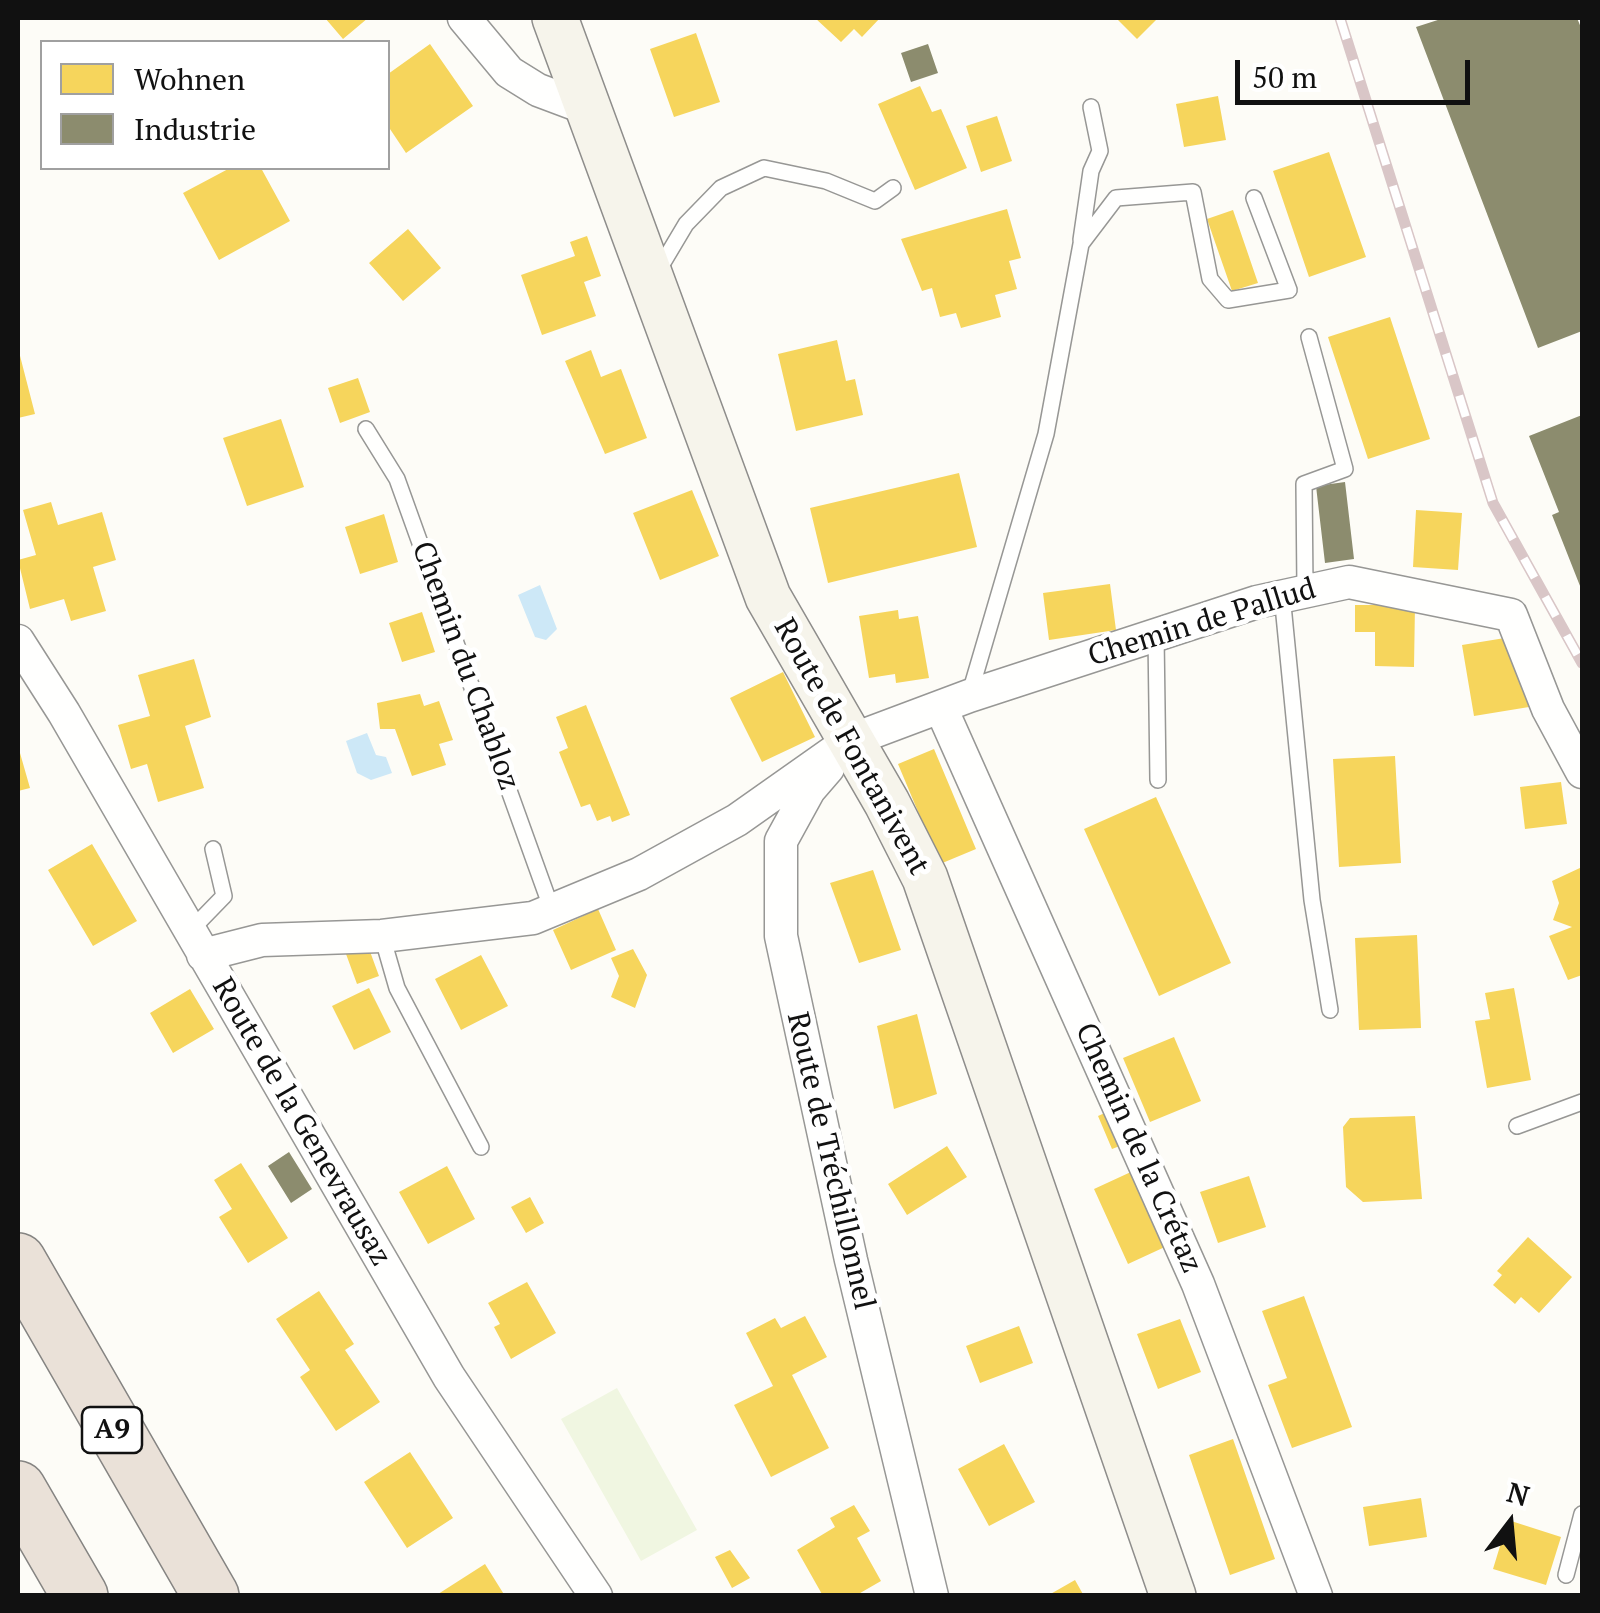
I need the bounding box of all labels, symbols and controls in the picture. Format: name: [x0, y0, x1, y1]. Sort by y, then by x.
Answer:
legend: [40, 40, 390, 170]
scale bar: [1240, 40, 1475, 102]
text: 50 m: [1252, 57, 1317, 97]
text: Wohnen: [134, 59, 245, 99]
text: Industrie: [134, 109, 256, 149]
street label: Chemin du Chabloz: [403, 537, 527, 795]
street label: Chemin de Pallud: [1084, 571, 1320, 675]
street label: Route de Fontanivent: [766, 613, 936, 881]
street label: Route de la Genevrausaz: [204, 972, 398, 1272]
street label: Route de Tréchillonnel: [778, 1009, 882, 1313]
street label: Chemin de la Crétaz: [1067, 1018, 1209, 1278]
road number: A9: [82, 1407, 142, 1453]
north arrow: [1460, 1473, 1560, 1573]
text: N: [1503, 1473, 1534, 1514]

